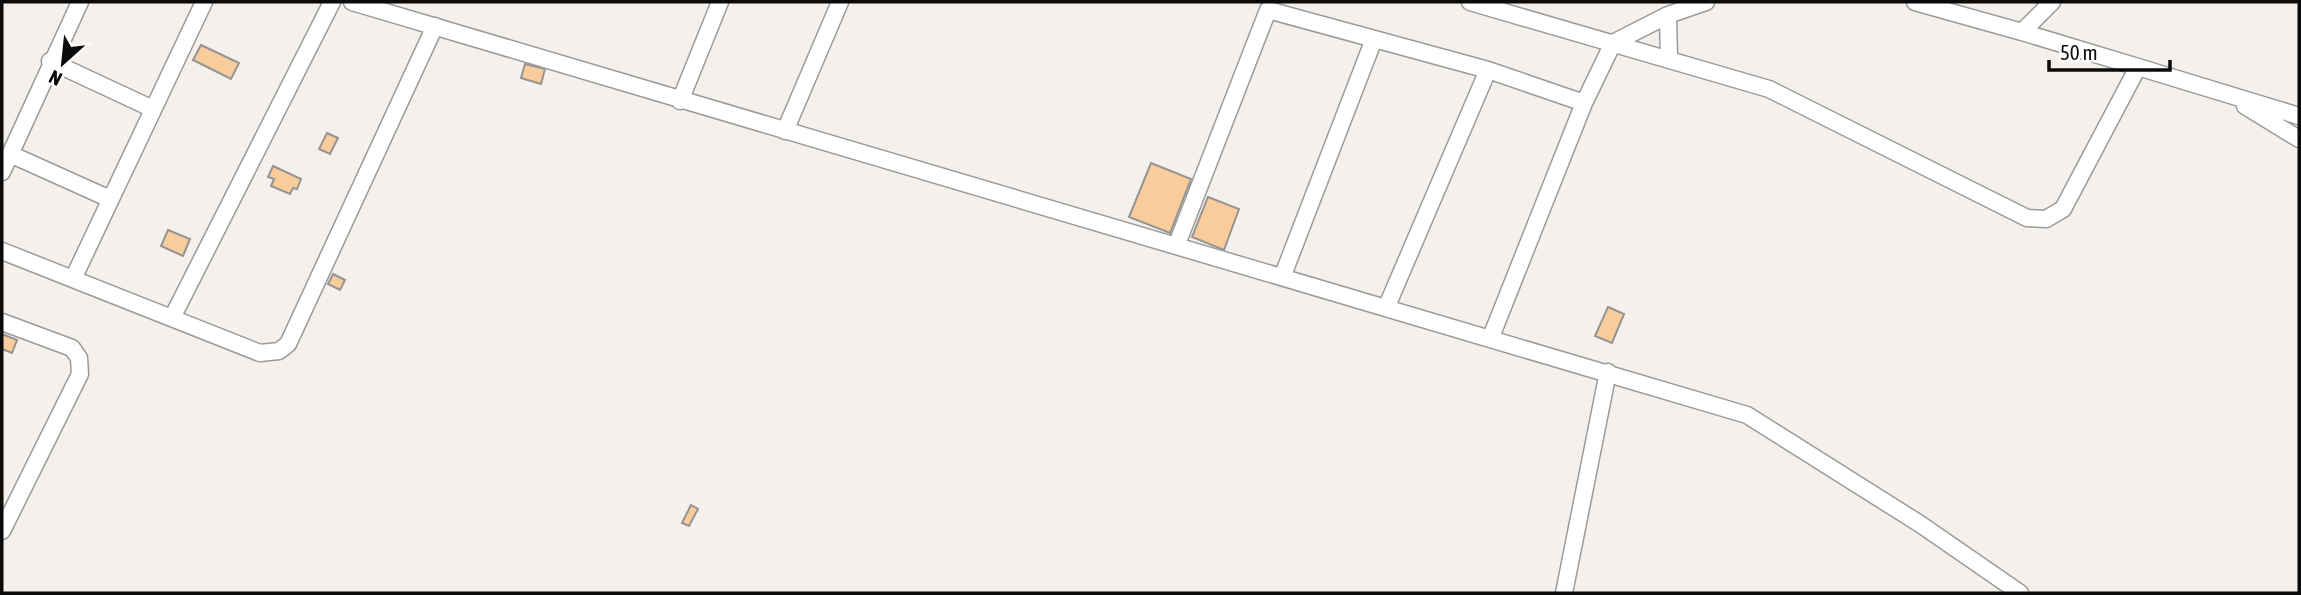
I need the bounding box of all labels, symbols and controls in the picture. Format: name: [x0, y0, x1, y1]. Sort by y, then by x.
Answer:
north arrow: [28, 28, 98, 98]
scale bar: [2049, 28, 2170, 72]
text: 50 m: [2060, 40, 2098, 64]
text: N: [45, 66, 65, 90]

